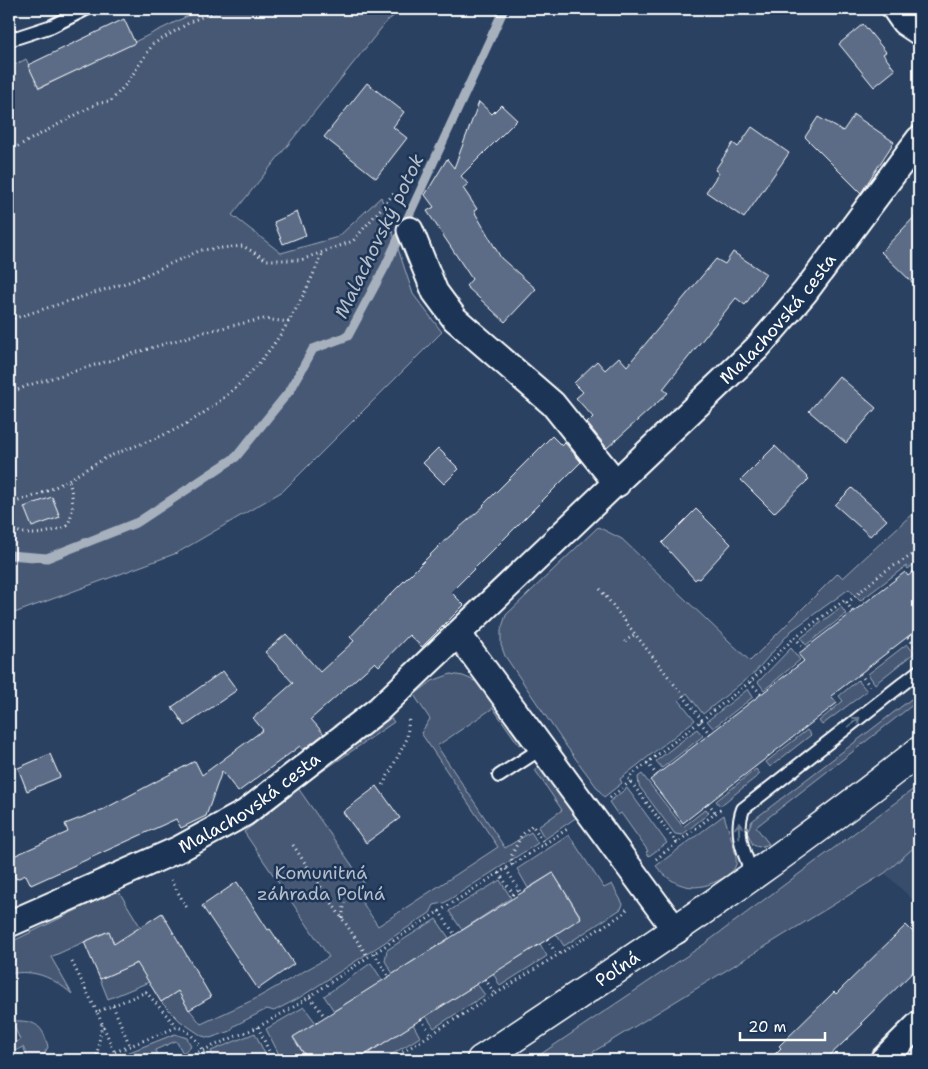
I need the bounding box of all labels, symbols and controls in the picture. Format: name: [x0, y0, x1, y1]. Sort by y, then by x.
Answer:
water label: Malachovský potok: [328, 150, 430, 322]
street label: Malachovská cesta: [714, 249, 842, 390]
one-way arrow: [847, 717, 860, 728]
street label: Malachovská cesta: [174, 747, 325, 859]
one-way arrow: [734, 822, 744, 838]
park label: Komunitná záhrada Poľná: [257, 861, 385, 906]
street label: Poľná: [591, 945, 644, 993]
scale bar: [740, 1009, 826, 1041]
text: 20 m: [748, 1017, 787, 1037]

